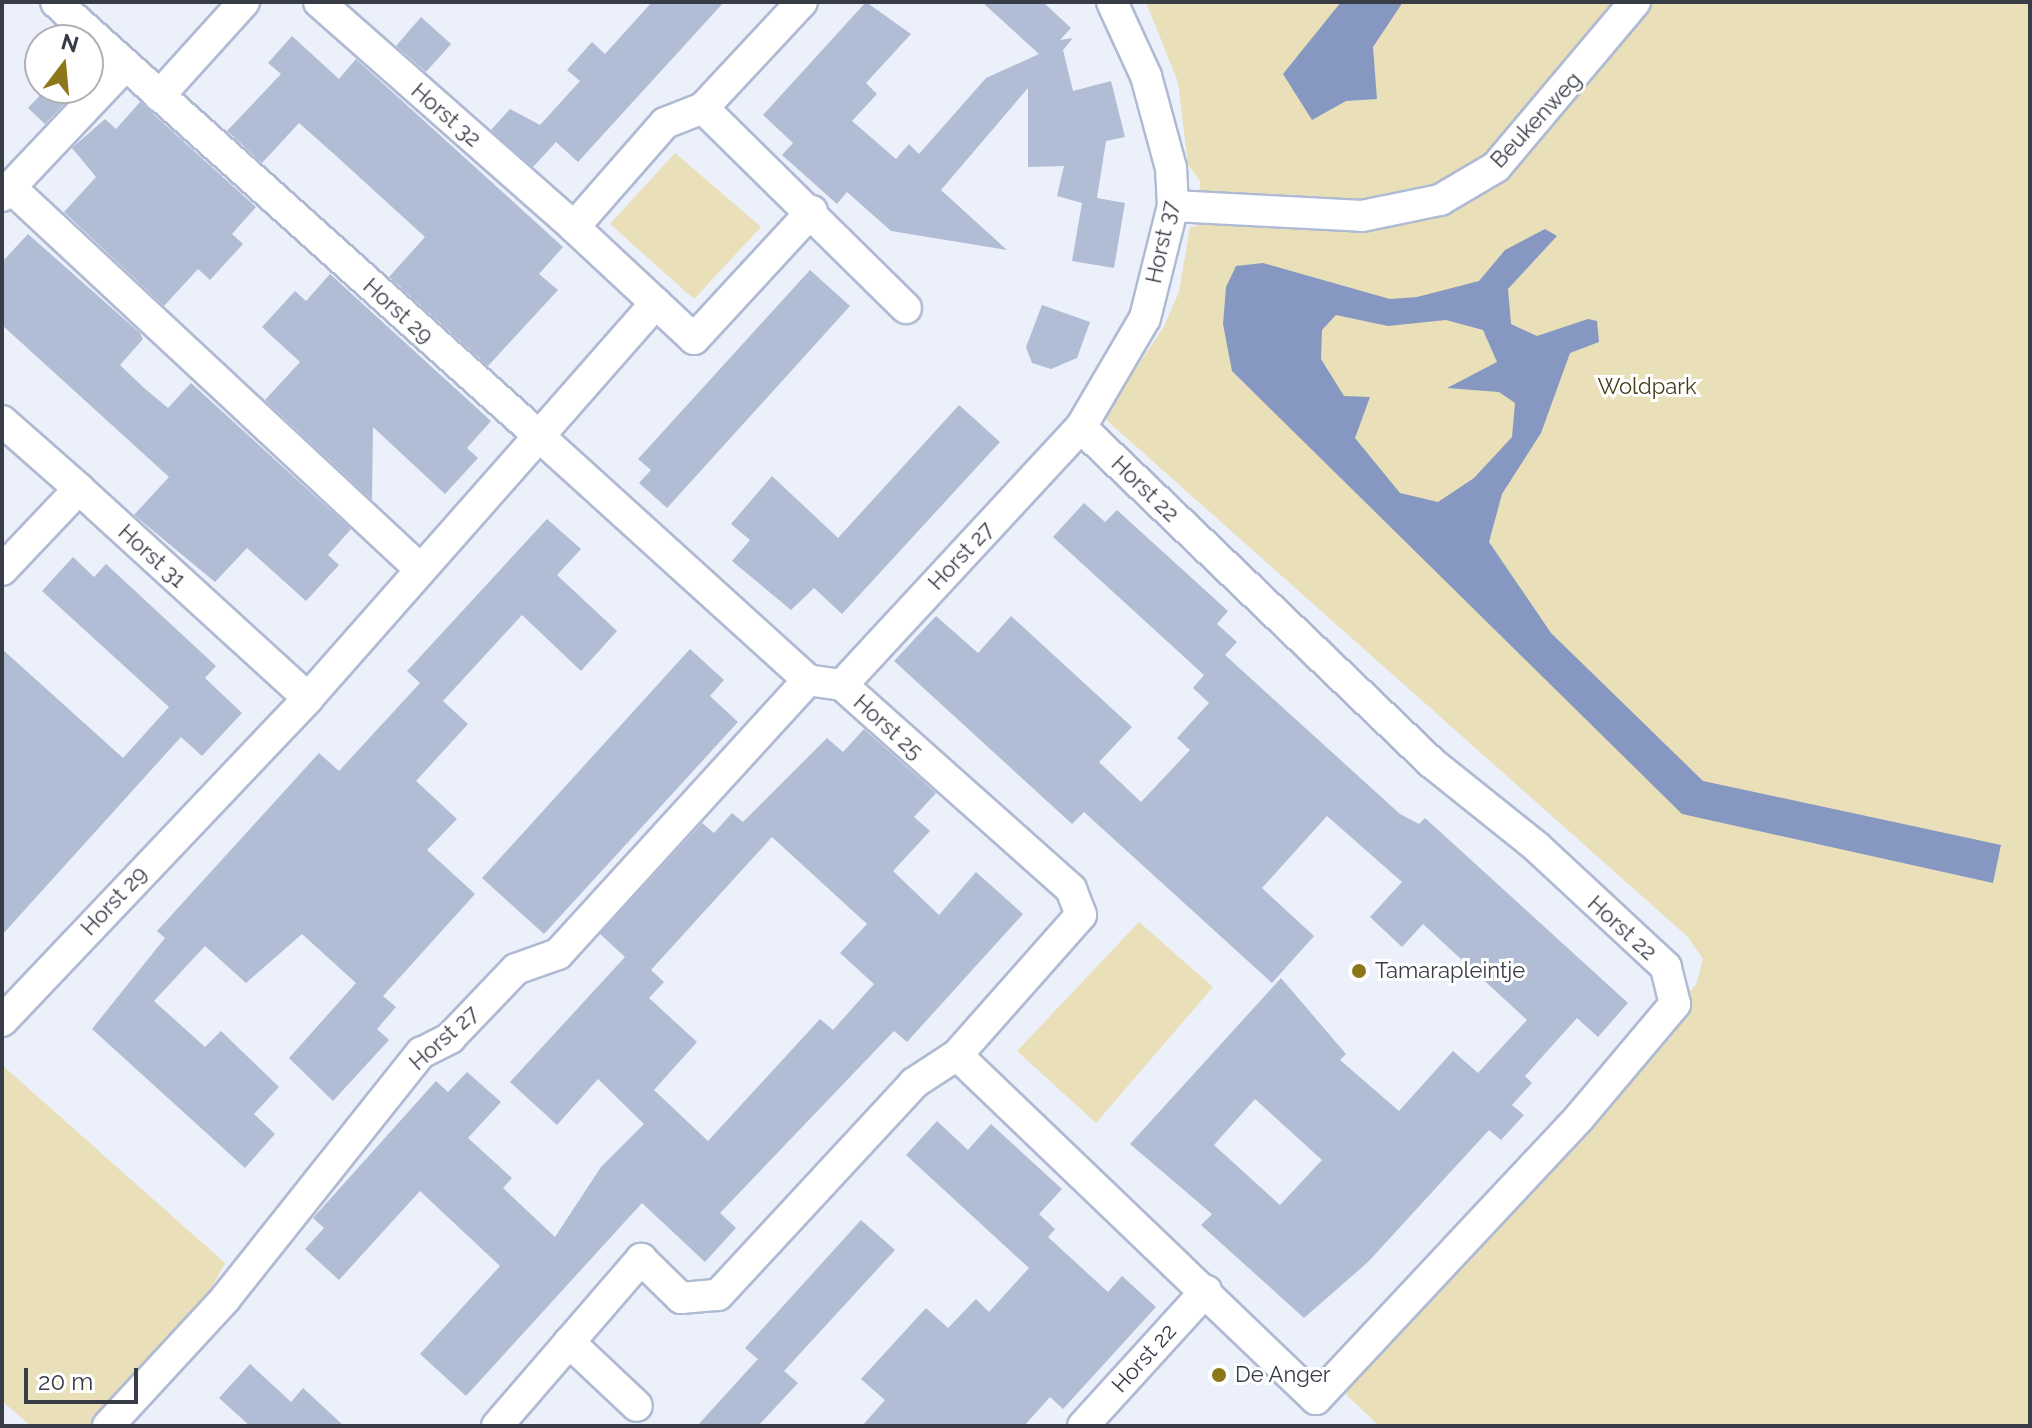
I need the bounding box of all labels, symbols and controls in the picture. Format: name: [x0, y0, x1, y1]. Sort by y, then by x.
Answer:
north arrow: [24, 24, 104, 104]
text: N: [58, 28, 82, 58]
street label: Beukenweg: [1485, 67, 1587, 173]
street label: Horst 32: [406, 78, 486, 152]
street label: Horst 37: [1140, 198, 1184, 286]
street label: Horst 29: [358, 273, 438, 349]
park label: Woldpark: [1597, 374, 1697, 400]
street label: Horst 22: [1106, 451, 1184, 527]
street label: Horst 27: [923, 516, 999, 596]
street label: Horst 31: [113, 519, 191, 593]
street label: Horst 25: [848, 689, 928, 765]
street label: Horst 29: [75, 861, 153, 941]
street label: Horst 22: [1582, 890, 1662, 966]
place label: Tamarapleintje: [1375, 958, 1525, 984]
marker: Tamarapleintje: [1350, 962, 1368, 980]
street label: Horst 27: [404, 1000, 484, 1076]
street label: Horst 22: [1106, 1318, 1182, 1398]
scale bar: [28, 1352, 142, 1402]
place label: De Anger: [1235, 1362, 1331, 1388]
marker: De Anger: [1210, 1366, 1228, 1384]
text: 20 m: [38, 1367, 93, 1396]

